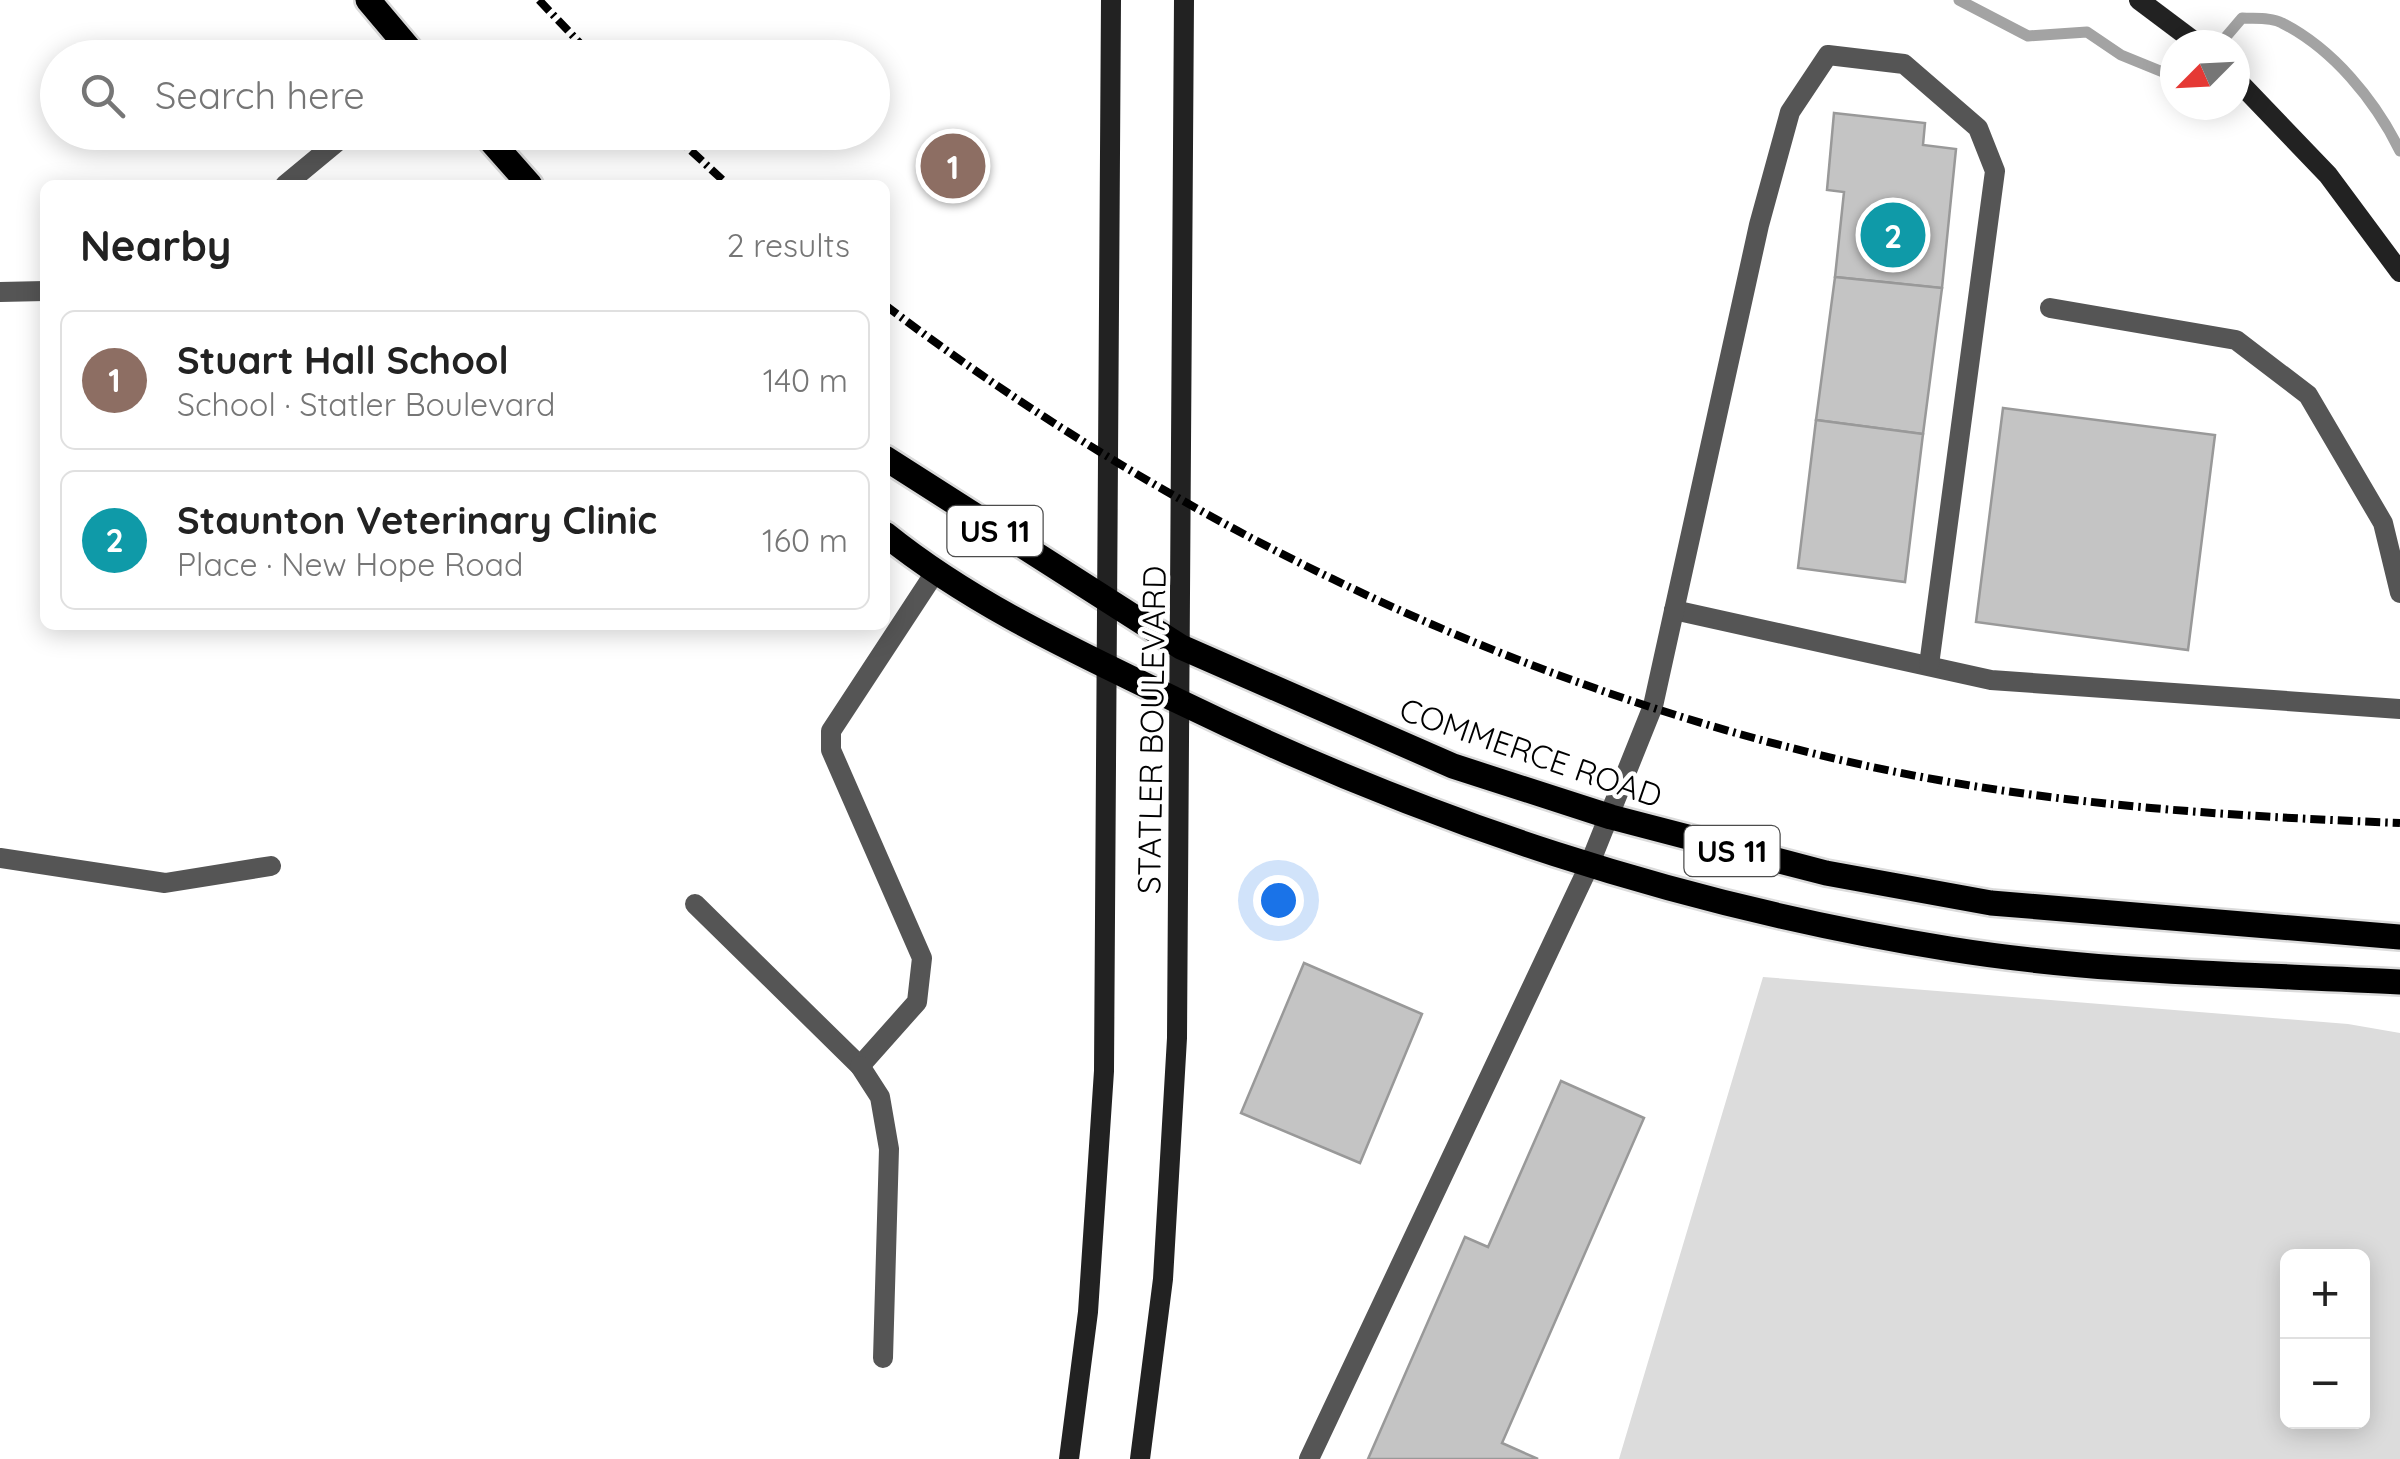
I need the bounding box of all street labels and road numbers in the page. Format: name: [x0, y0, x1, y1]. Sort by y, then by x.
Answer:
road number: US 11: [948, 506, 1042, 556]
street label: STATLER BOULEVARD: [1128, 566, 1174, 894]
street label: COMMERCE ROAD: [1395, 688, 1667, 816]
road number: US 11: [1684, 826, 1780, 876]

